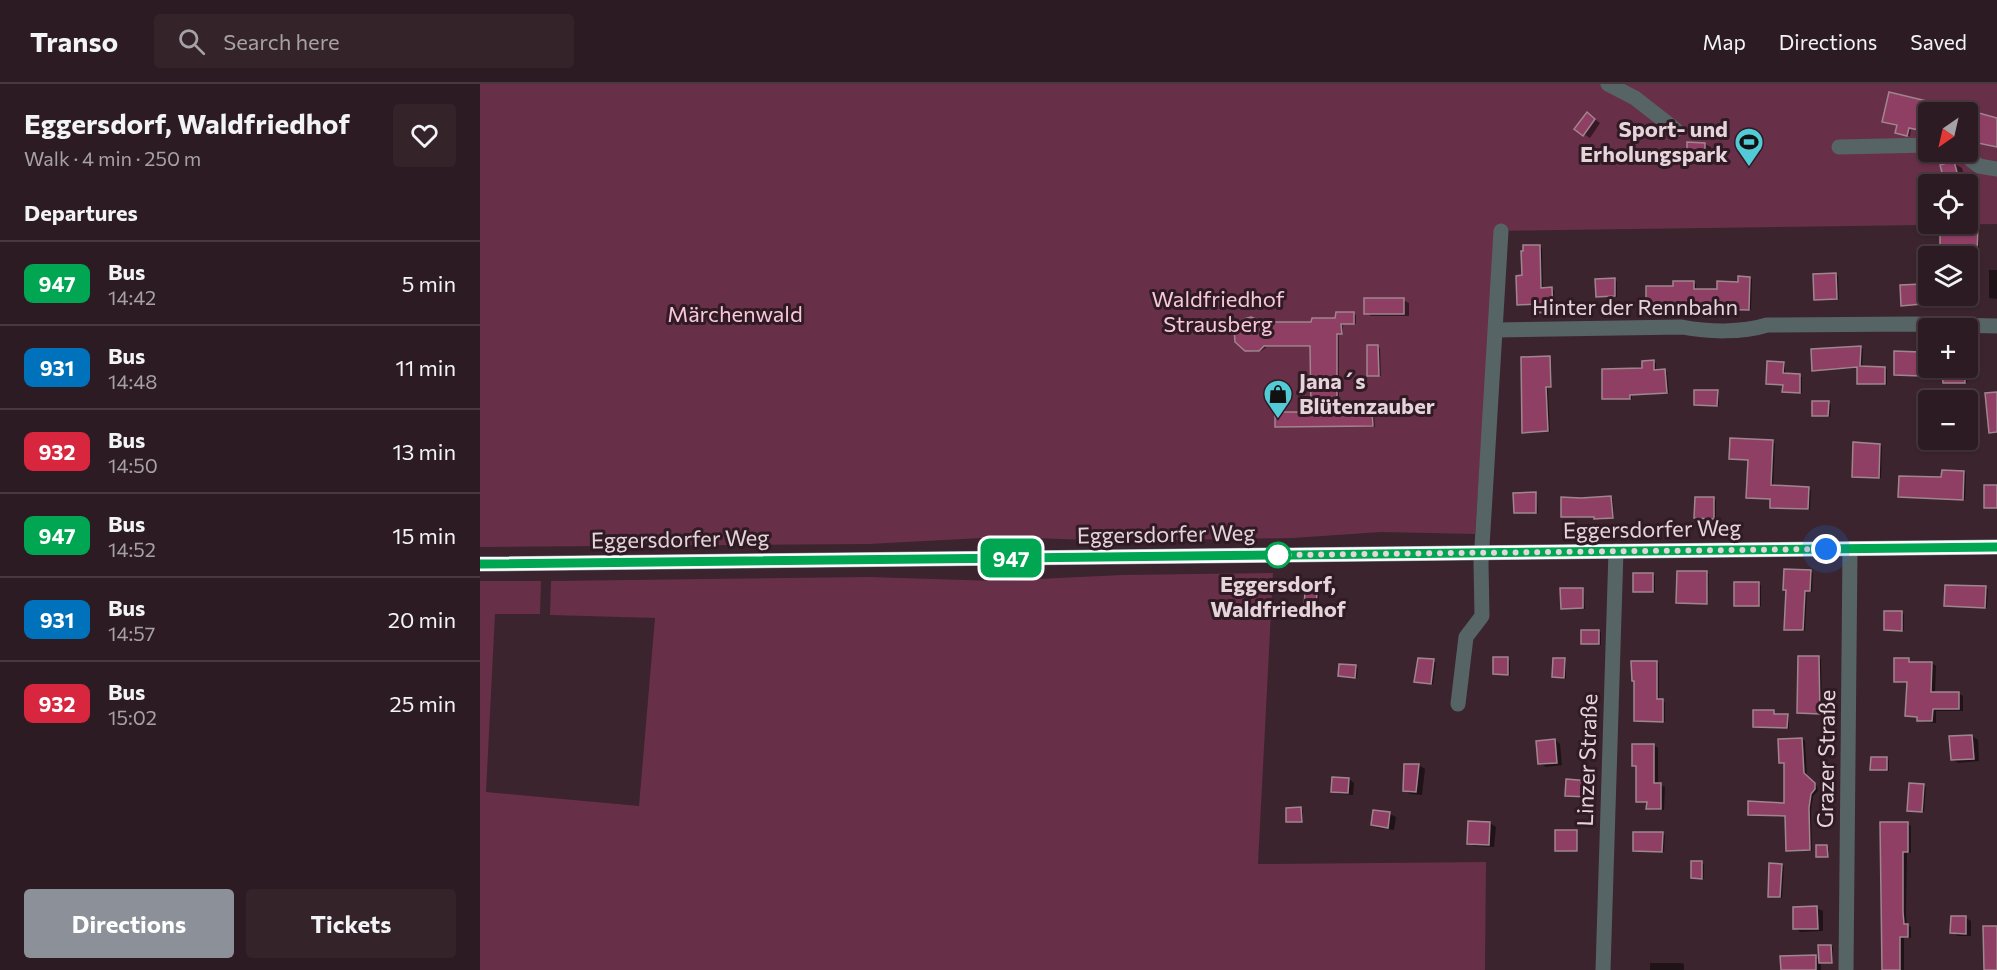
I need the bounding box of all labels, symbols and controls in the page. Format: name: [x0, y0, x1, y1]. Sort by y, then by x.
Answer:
search box: [154, 14, 574, 68]
text: Transo: [30, 24, 118, 58]
icon: search: [175, 25, 208, 58]
text: Search here: [223, 28, 340, 55]
text: Map: [1703, 29, 1746, 54]
text: Directions: [1779, 29, 1877, 54]
text: Saved: [1910, 29, 1967, 54]
north arrow: [1918, 102, 1978, 162]
map controls: [1918, 102, 1978, 450]
button: heart: [393, 104, 456, 167]
text: Eggersdorf, Waldfriedhof: [24, 106, 350, 140]
place label: Sport- und Erholungspark: [1580, 115, 1728, 167]
sports icon: Sport- und Erholungspark: [1733, 126, 1765, 168]
text: Walk · 4 min · 250 m: [24, 146, 201, 170]
button: locate: [1918, 174, 1978, 234]
text: Departures: [24, 199, 138, 226]
button: layers: [1918, 246, 1978, 306]
text: Bus: [108, 258, 145, 285]
text: 5 min: [402, 270, 456, 297]
text: 947: [39, 271, 75, 296]
text: 14:42: [108, 285, 156, 309]
park label: Waldfriedhof Strausberg: [1152, 285, 1285, 337]
street label: Hinter der Rennbahn: [1532, 293, 1738, 320]
park label: Märchenwald: [667, 300, 803, 327]
button: +: [1918, 318, 1978, 378]
text: Bus: [108, 342, 145, 369]
text: 11 min: [396, 354, 456, 381]
text: 931: [40, 355, 74, 380]
place label: Jana´s Blütenzauber: [1299, 367, 1435, 419]
text: 14:48: [108, 369, 157, 393]
shop icon: Jana´s Blütenzauber: [1262, 378, 1294, 420]
button: −: [1918, 390, 1978, 450]
text: Bus: [108, 426, 145, 453]
text: 13 min: [392, 438, 456, 465]
text: 932: [39, 439, 75, 464]
text: 14:50: [108, 453, 158, 477]
text: Bus: [108, 510, 145, 537]
street label: Eggersdorfer Weg: [1562, 513, 1742, 544]
street label: Eggersdorfer Weg: [1076, 518, 1256, 549]
text: 15 min: [392, 522, 456, 549]
text: 947: [39, 523, 75, 548]
street label: Eggersdorfer Weg: [590, 523, 770, 554]
your location: [1811, 534, 1841, 564]
text: 14:52: [108, 537, 156, 561]
line badge: 947: [976, 538, 1046, 578]
marker: Eggersdorf, Waldfriedhof: [1265, 542, 1291, 568]
text: 947: [993, 546, 1029, 571]
place label: Eggersdorf, Waldfriedhof: [1210, 570, 1347, 622]
text: Bus: [108, 594, 145, 621]
text: 20 min: [388, 606, 456, 633]
text: 931: [40, 607, 74, 632]
text: 14:57: [108, 621, 155, 645]
text: Bus: [108, 678, 145, 705]
text: 25 min: [389, 690, 456, 717]
street label: Grazer Straße: [1811, 690, 1840, 828]
text: 932: [39, 691, 75, 716]
street label: Linzer Straße: [1571, 693, 1602, 827]
text: 15:02: [108, 705, 157, 729]
button: Directions: [24, 889, 234, 958]
button: Tickets: [246, 889, 456, 958]

